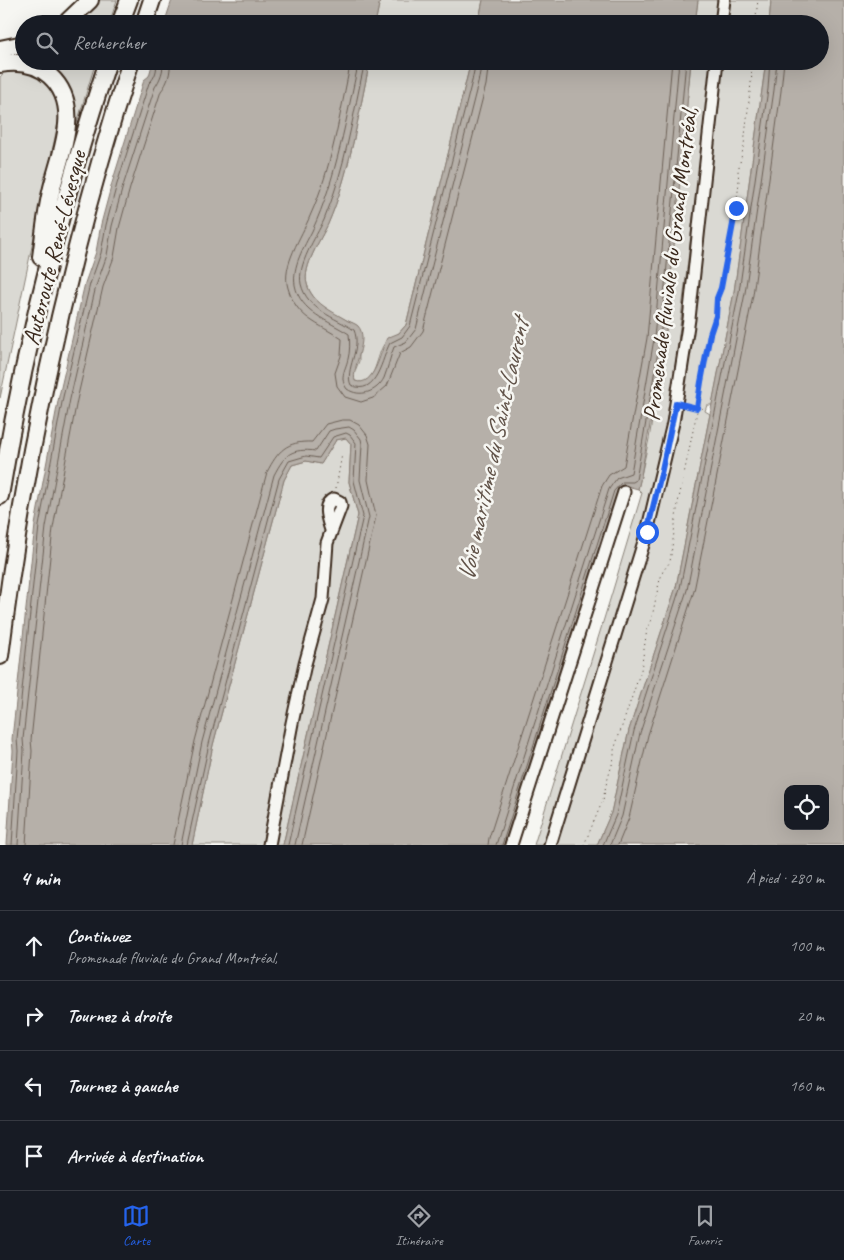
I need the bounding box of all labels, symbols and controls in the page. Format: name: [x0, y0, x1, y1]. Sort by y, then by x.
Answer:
search box: [15, 15, 829, 70]
icon: search: [33, 29, 61, 57]
text: Rechercher: [73, 31, 146, 55]
street label: Promenade fluviale du Grand Montréal,: [636, 105, 704, 423]
street label: Autoroute René-Lévesque: [15, 146, 93, 348]
route end: [725, 197, 748, 220]
water label: Voie maritime du Saint-Laurent: [450, 310, 538, 584]
route start: [636, 521, 659, 544]
map controls: [784, 785, 829, 830]
button: locate: [784, 785, 829, 830]
text: 4 min: [20, 865, 60, 891]
text: À pied · 280 m: [746, 868, 824, 888]
text: Continuez: [67, 924, 130, 948]
icon: ahead: [20, 932, 48, 960]
text: 100 m: [790, 936, 824, 956]
text: Promenade fluviale du Grand Montréal,: [67, 948, 278, 968]
icon: right: [20, 1002, 48, 1030]
text: Tournez à droite: [67, 1004, 171, 1028]
text: 20 m: [797, 1006, 824, 1026]
icon: left: [20, 1072, 48, 1100]
text: Tournez à gauche: [67, 1074, 178, 1098]
text: 160 m: [790, 1076, 824, 1096]
icon: arrive: [20, 1142, 48, 1170]
text: Arrivée à destination: [67, 1144, 203, 1168]
tab: Carte: [122, 1202, 150, 1249]
tab: Itinéraire: [395, 1202, 443, 1249]
tab: Favoris: [688, 1202, 721, 1249]

